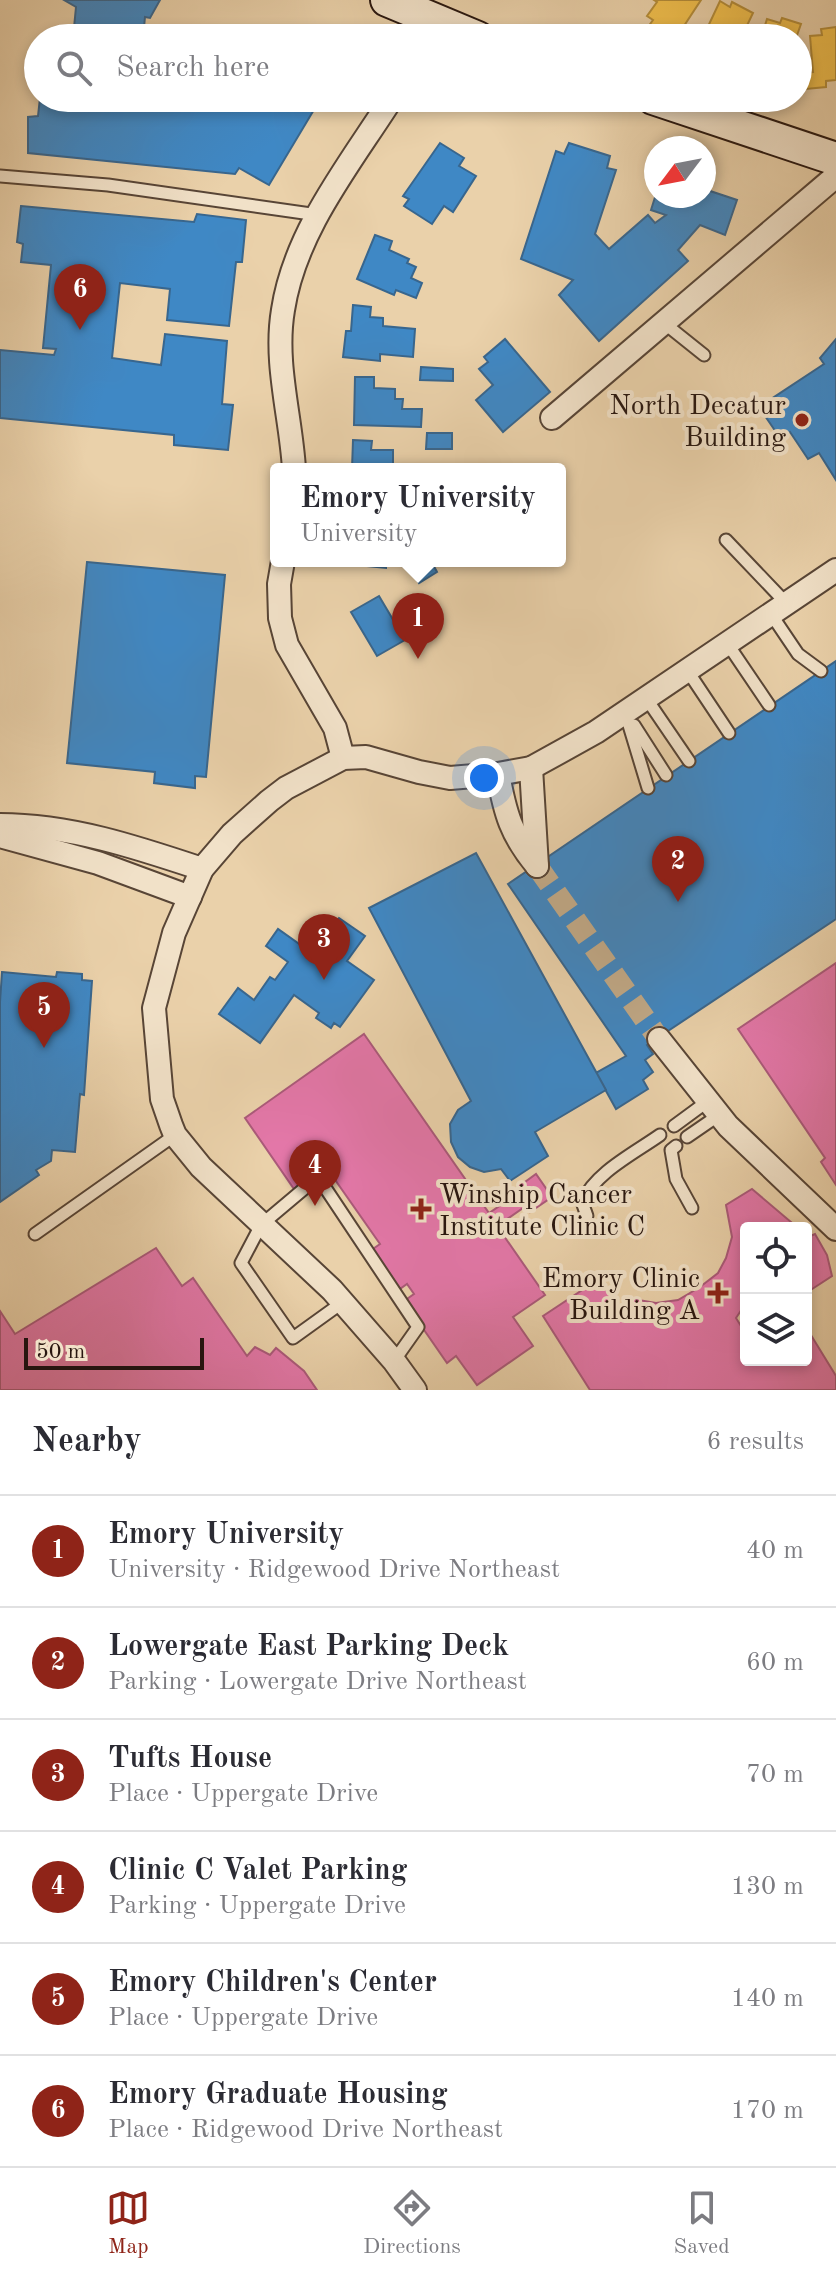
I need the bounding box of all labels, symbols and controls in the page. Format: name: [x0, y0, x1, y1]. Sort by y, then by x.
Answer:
search box: [24, 24, 812, 112]
icon: search: [52, 46, 96, 90]
text: Search here: [116, 53, 270, 83]
north arrow: [644, 136, 716, 208]
pin: 6: [54, 264, 106, 330]
place label: North Decatur Building: [609, 393, 786, 453]
marker: North Decatur Building: [793, 411, 811, 429]
popup: [270, 463, 566, 567]
text: Emory University: [300, 484, 536, 514]
text: University: [300, 521, 418, 547]
pin: 1: [392, 593, 444, 659]
your location: [464, 758, 504, 798]
pin: 2: [652, 836, 704, 902]
pin: 3: [298, 914, 350, 980]
pin: 5: [18, 982, 70, 1048]
pin: 4: [289, 1140, 341, 1206]
place label: Winship Cancer Institute Clinic C: [439, 1182, 645, 1242]
marker: Winship Cancer Institute Clinic C: [410, 1198, 432, 1220]
map controls: [740, 1222, 812, 1366]
button: locate: [740, 1222, 812, 1294]
place label: Emory Clinic Building A: [542, 1266, 700, 1326]
marker: Emory Clinic Building A: [707, 1282, 729, 1304]
button: layers: [740, 1294, 812, 1366]
scale bar: [24, 1334, 204, 1370]
text: 50 m: [36, 1341, 85, 1363]
text: Nearby: [32, 1425, 142, 1459]
text: 6 results: [706, 1429, 804, 1455]
text: Emory University: [108, 1520, 344, 1550]
text: 1: [50, 1538, 66, 1564]
text: 40 m: [746, 1538, 804, 1564]
text: University · Ridgewood Drive Northeast: [108, 1557, 560, 1583]
text: Lowergate East Parking Deck: [108, 1632, 509, 1662]
text: 2: [50, 1650, 66, 1676]
text: 60 m: [746, 1650, 804, 1676]
text: Parking · Lowergate Drive Northeast: [108, 1669, 527, 1695]
text: Tufts House: [108, 1744, 272, 1774]
text: 3: [50, 1762, 66, 1788]
text: 70 m: [746, 1762, 804, 1788]
text: Place · Uppergate Drive: [108, 1781, 378, 1807]
text: Clinic C Valet Parking: [108, 1856, 407, 1886]
text: 4: [50, 1874, 66, 1900]
text: 130 m: [731, 1874, 804, 1900]
text: Parking · Uppergate Drive: [108, 1893, 406, 1919]
text: Emory Children's Center: [108, 1968, 437, 1998]
text: 5: [50, 1986, 66, 2012]
text: 140 m: [731, 1986, 804, 2012]
text: Place · Uppergate Drive: [108, 2005, 378, 2031]
text: Emory Graduate Housing: [108, 2080, 448, 2110]
text: 6: [50, 2098, 66, 2124]
text: 170 m: [731, 2098, 804, 2124]
text: Place · Ridgewood Drive Northeast: [108, 2117, 503, 2143]
tab: Map: [106, 2186, 150, 2261]
tab: Directions: [363, 2186, 461, 2261]
tab: Saved: [674, 2186, 730, 2261]

